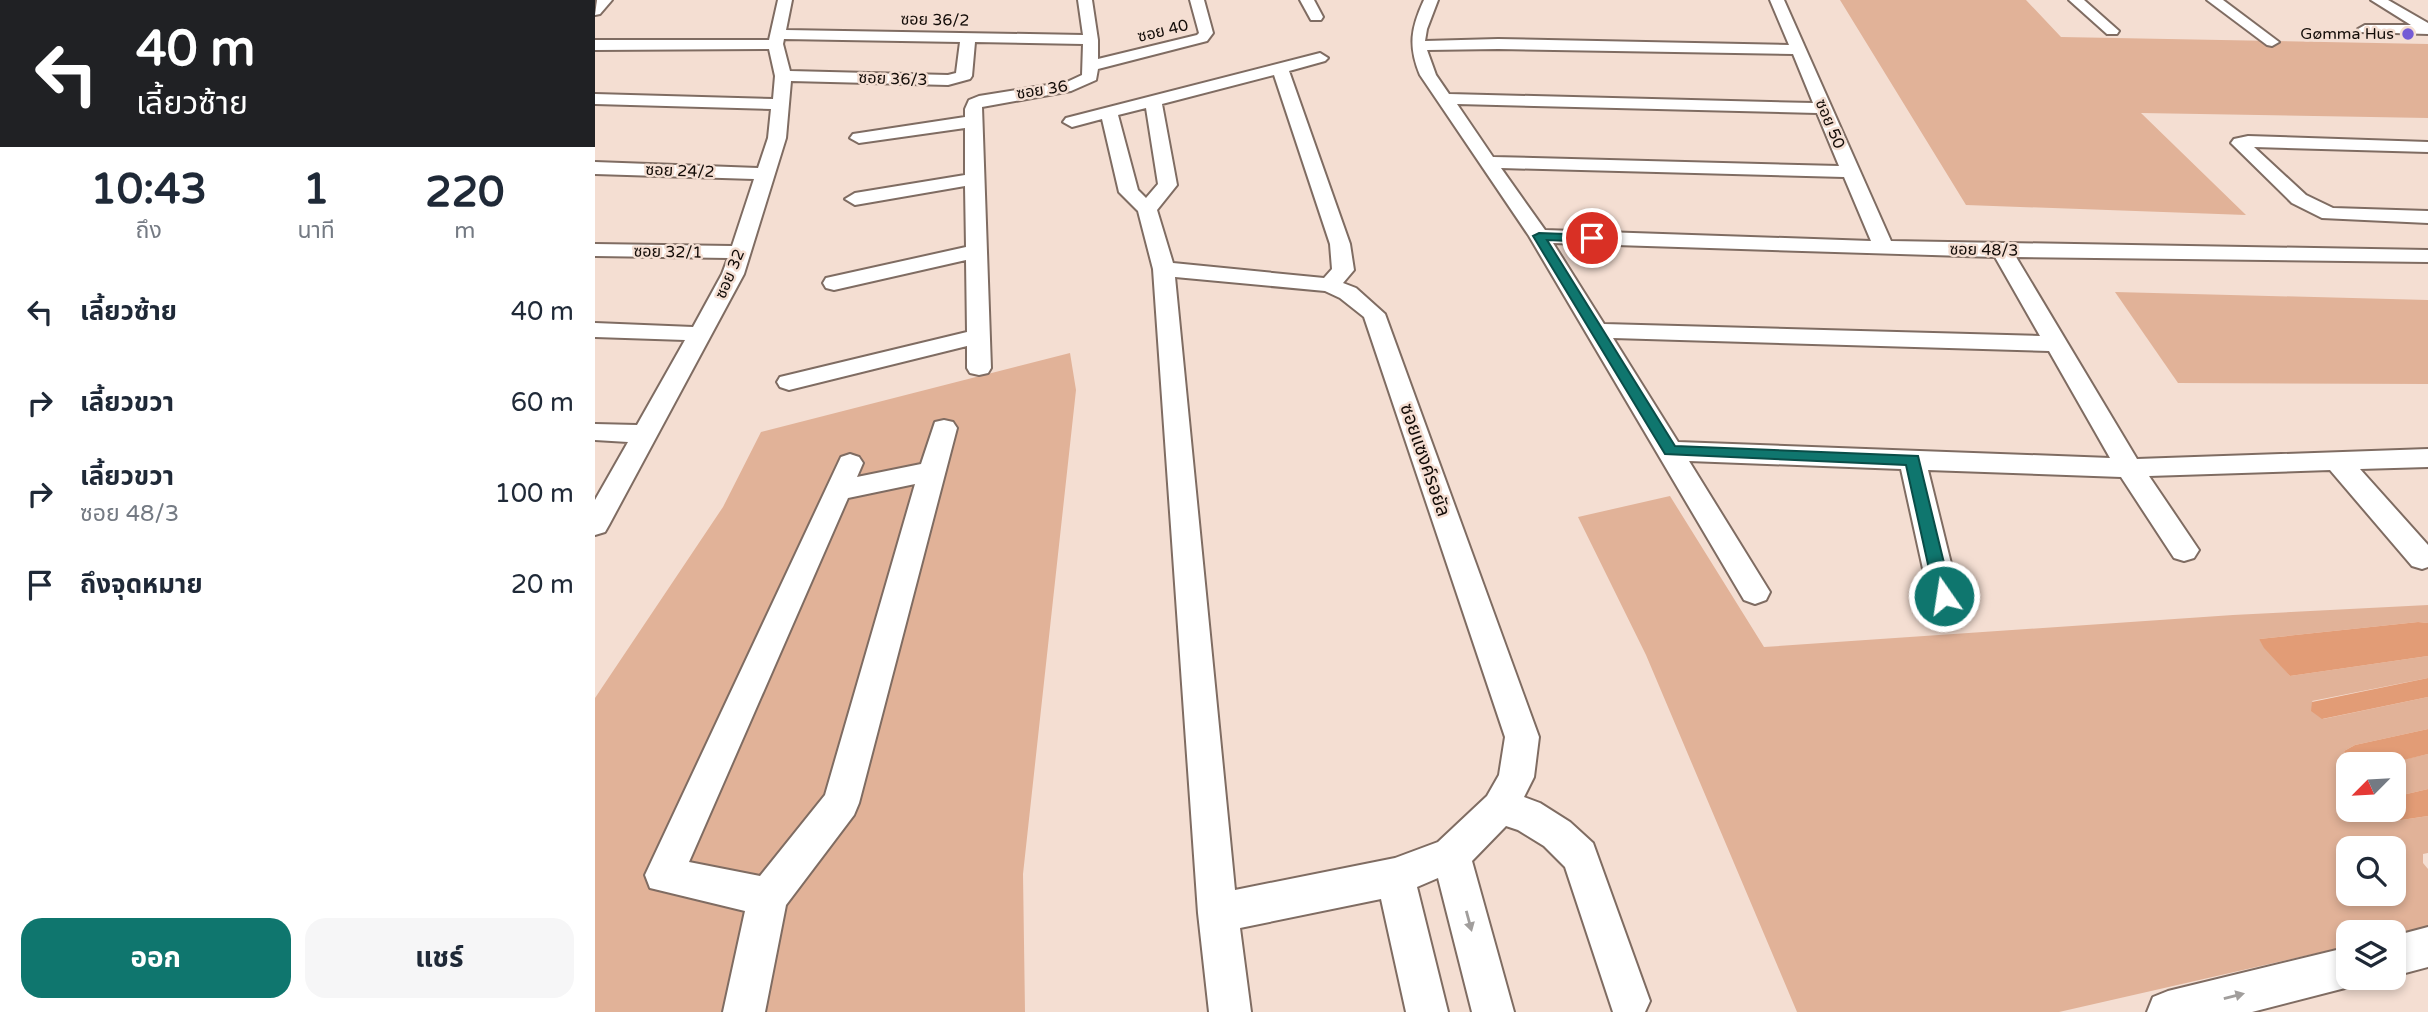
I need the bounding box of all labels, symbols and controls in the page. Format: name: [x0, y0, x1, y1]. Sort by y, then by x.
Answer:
street label: ซอย 36/2: [900, 9, 970, 31]
street label: ซอย 40: [1135, 15, 1191, 47]
text: 40 m: [136, 20, 255, 79]
place label: Gømma Hus: [2300, 24, 2394, 44]
marker: Gømma Hus: [2400, 26, 2416, 42]
icon: left: [21, 28, 112, 119]
street label: ซอย 36/3: [858, 68, 928, 90]
street label: ซอย 36: [1015, 76, 1069, 104]
text: เลี้ยวซ้าย: [136, 85, 248, 123]
street label: ซอย 50: [1811, 96, 1849, 152]
street label: ซอย 24/2: [645, 160, 715, 182]
text: 10:43: [90, 164, 207, 215]
text: 1: [303, 164, 329, 215]
text: 220: [425, 167, 504, 218]
pin: [1562, 208, 1622, 268]
text: ถึง: [136, 217, 162, 245]
text: นาที: [297, 217, 335, 245]
text: m: [454, 217, 475, 245]
icon: arrive: [1573, 219, 1611, 257]
street label: ซอย 48/3: [1949, 239, 2019, 261]
street label: ซอย 32/1: [633, 241, 703, 263]
street label: ซอย 32: [711, 246, 749, 302]
icon: left: [21, 293, 59, 331]
text: เลี้ยวซ้าย: [80, 296, 177, 327]
text: 40 m: [511, 296, 574, 327]
icon: right: [21, 384, 59, 422]
text: เลี้ยวขวา: [80, 387, 174, 418]
text: 60 m: [511, 387, 574, 418]
street label: ซอยแซงค์รอยัล: [1395, 401, 1455, 519]
text: เลี้ยวขวา: [80, 461, 174, 492]
icon: right: [21, 475, 59, 513]
text: 100 m: [494, 478, 574, 509]
text: ซอย 48/3: [80, 500, 179, 528]
position arrow: [1907, 559, 1981, 633]
icon: arrive: [21, 566, 59, 604]
text: ถึงจุดหมาย: [80, 569, 203, 600]
text: 20 m: [511, 569, 574, 600]
north arrow: [2336, 752, 2406, 822]
map controls: [2336, 752, 2406, 990]
button: search: [2336, 836, 2406, 906]
one-way arrow: [1464, 910, 1474, 931]
button: ออก: [21, 918, 291, 998]
button: แชร์: [305, 918, 574, 998]
button: layers: [2336, 920, 2406, 990]
one-way arrow: [2223, 990, 2245, 1001]

